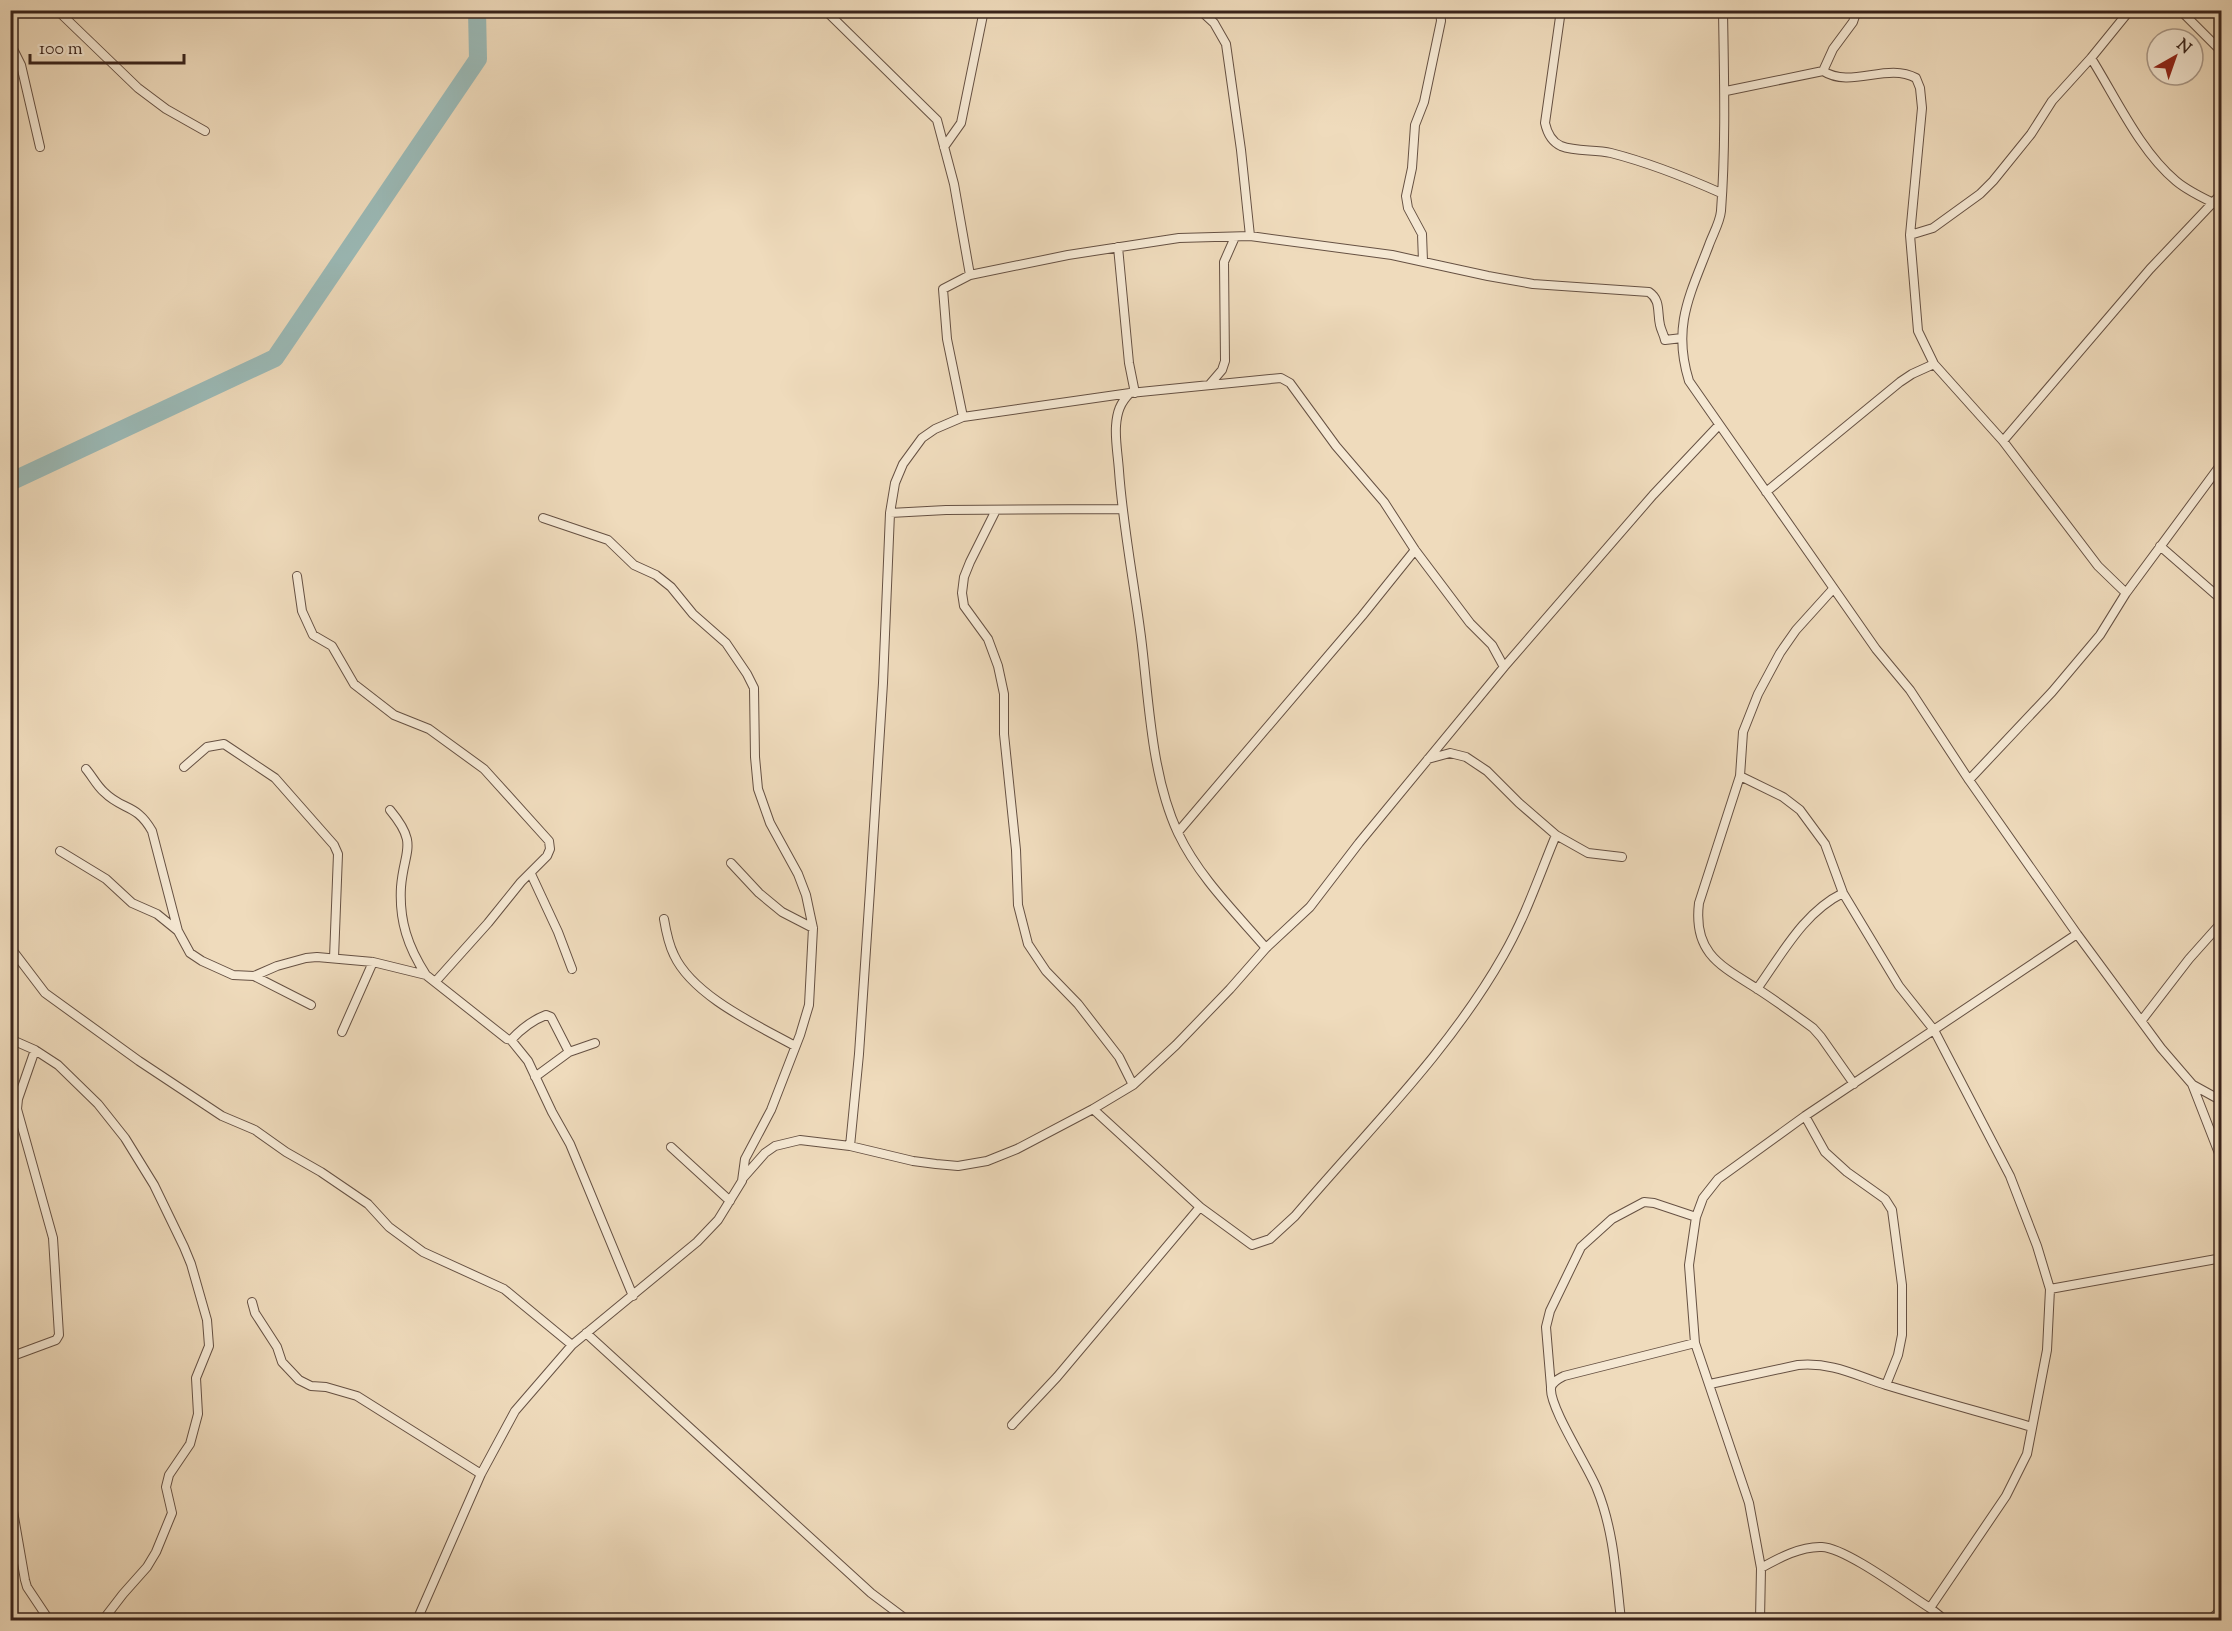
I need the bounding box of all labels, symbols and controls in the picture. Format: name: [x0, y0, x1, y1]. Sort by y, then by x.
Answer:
scale bar: [30, 27, 184, 65]
north arrow: [2145, 27, 2205, 87]
text: N: [2171, 35, 2195, 60]
text: 100 m: [39, 37, 83, 63]

